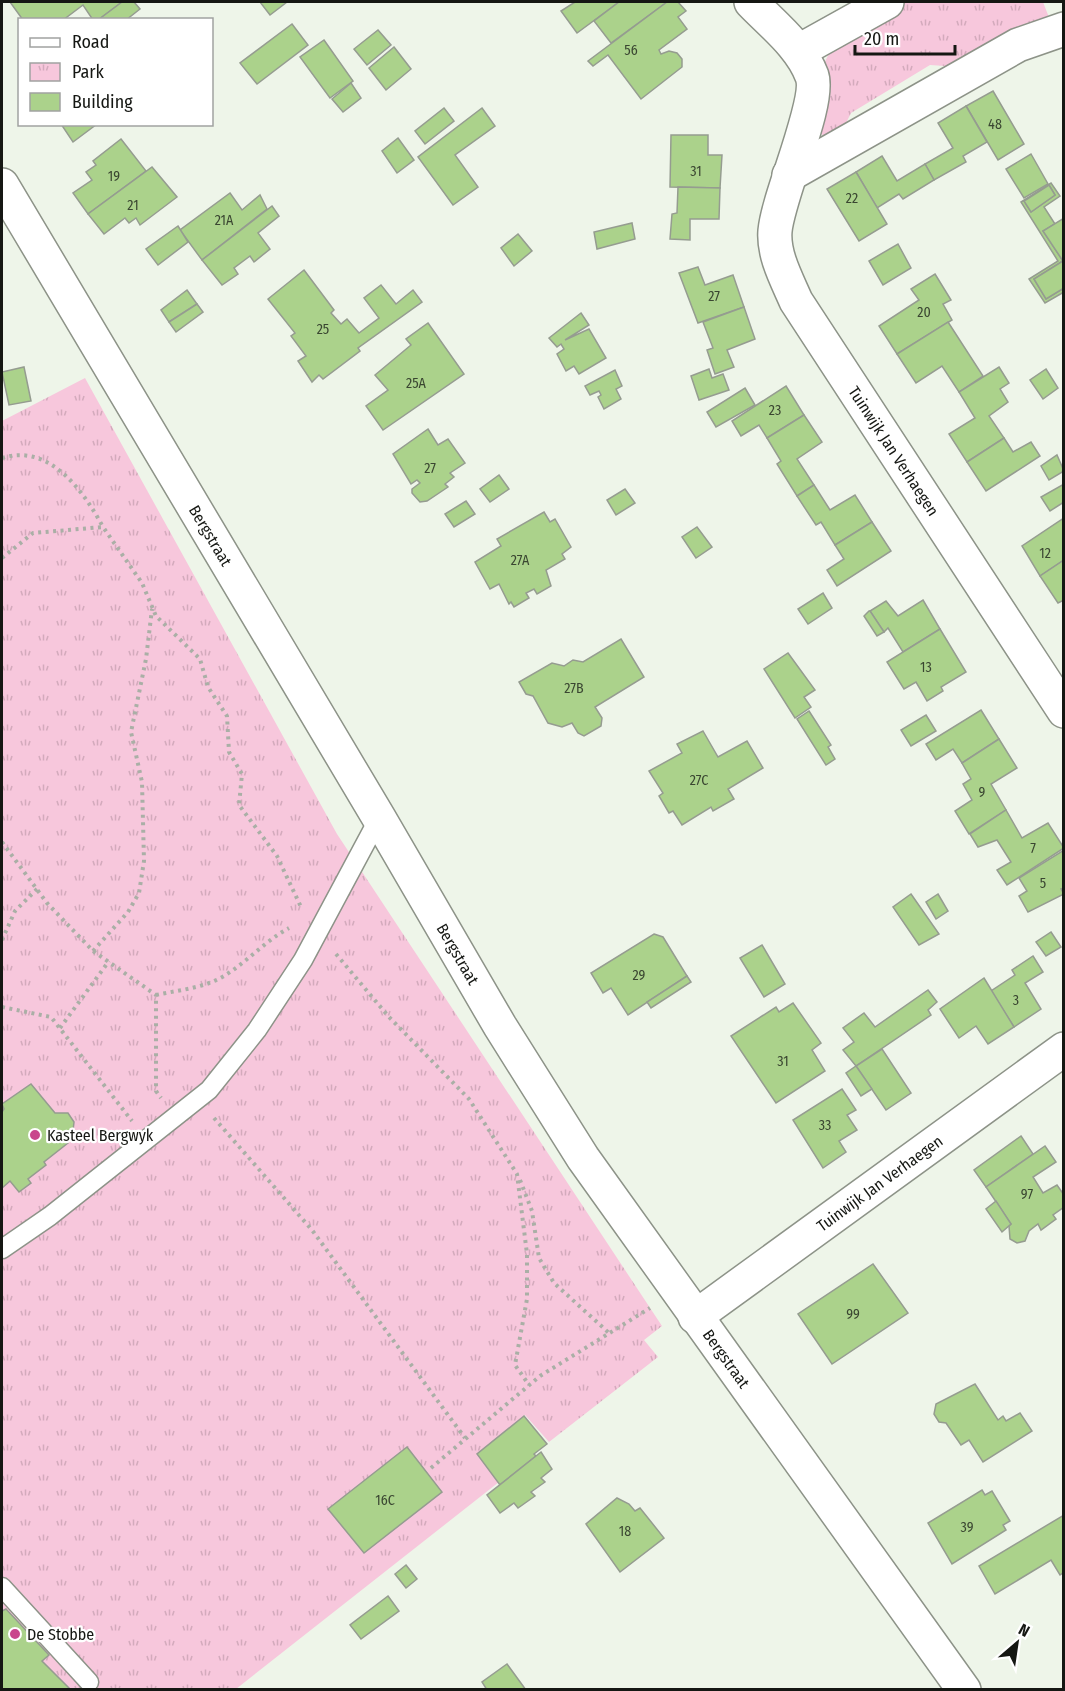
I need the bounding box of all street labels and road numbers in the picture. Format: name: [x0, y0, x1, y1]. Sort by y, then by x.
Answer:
street label: Tuinwijk Jan Verhaegen: [844, 383, 943, 520]
street label: Bergstraat: [185, 502, 236, 570]
street label: Bergstraat: [432, 920, 483, 989]
street label: Tuinwijk Jan Verhaegen: [813, 1131, 946, 1235]
street label: Bergstraat: [699, 1326, 754, 1392]

